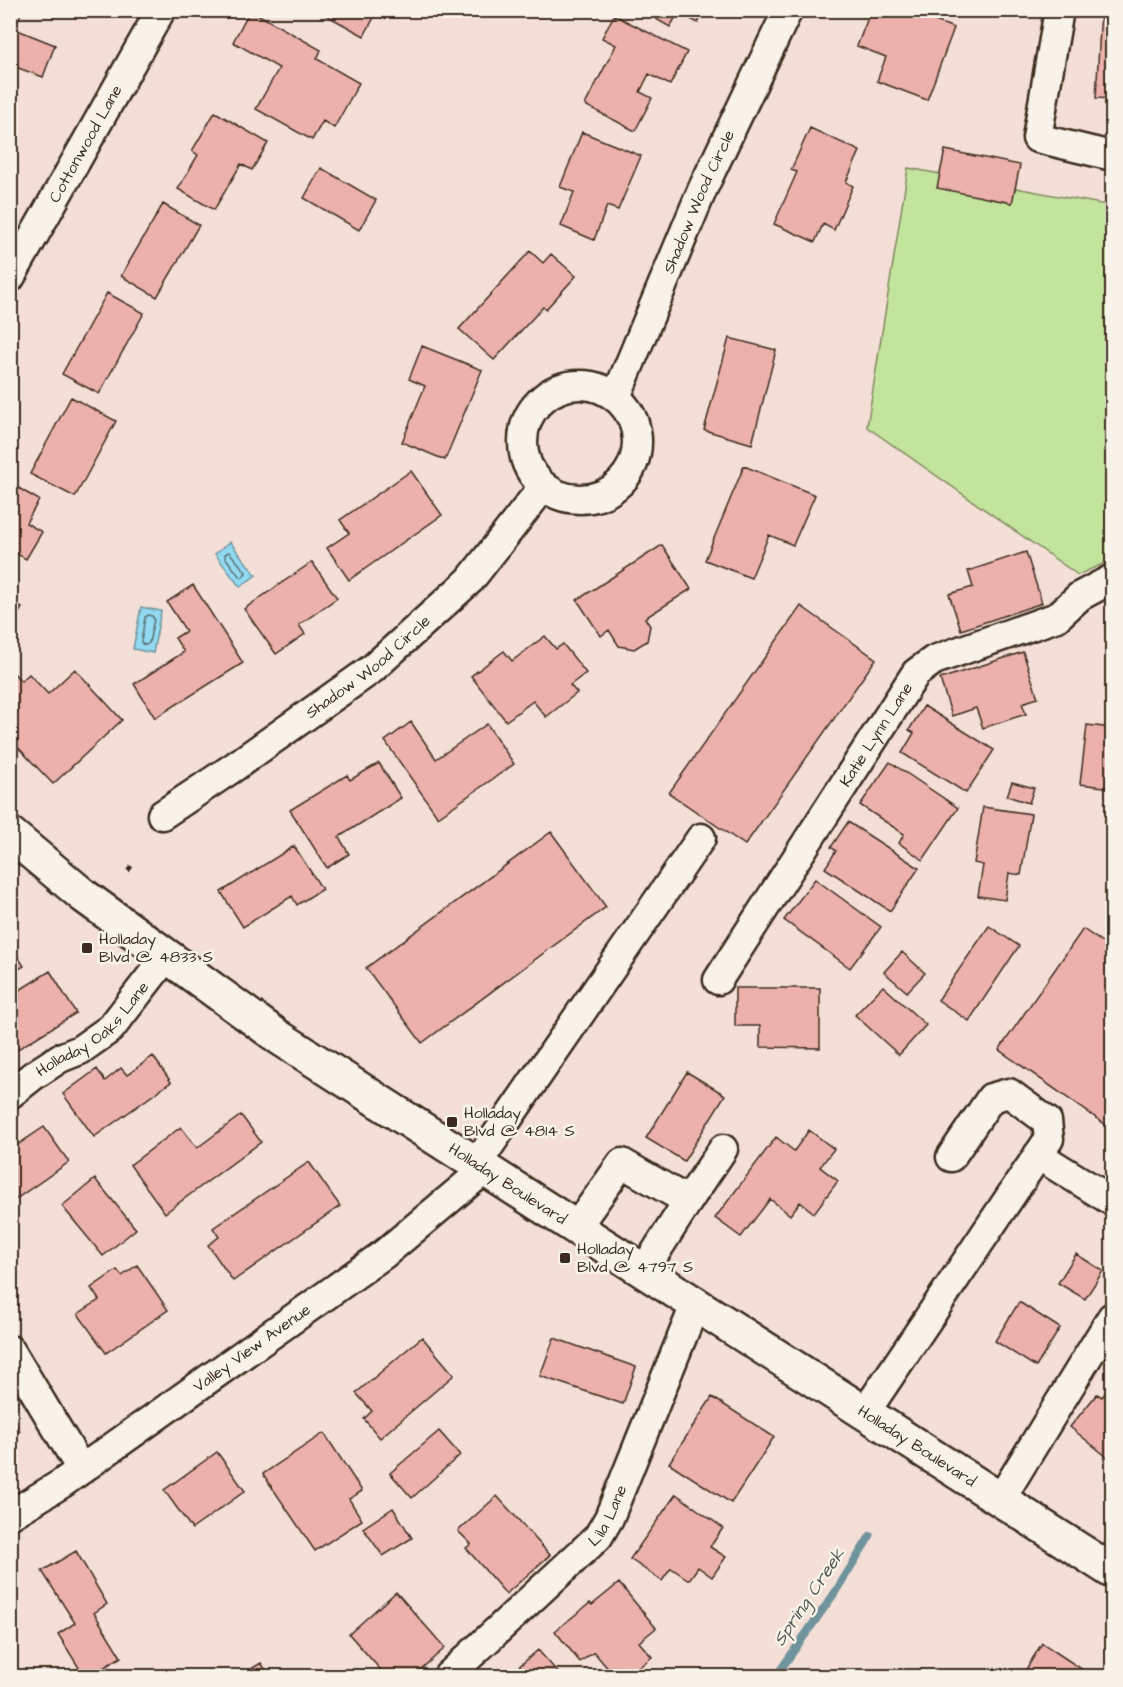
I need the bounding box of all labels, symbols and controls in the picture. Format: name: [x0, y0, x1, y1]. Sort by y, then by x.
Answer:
street label: Cottonwood Lane: [44, 81, 128, 207]
street label: Shadow Wood Circle: [658, 126, 740, 277]
street label: Shadow Wood Circle: [301, 610, 435, 724]
street label: Katie Lynn Lane: [835, 678, 918, 791]
place label: Holladay Blvd @ 4833 S: [99, 928, 213, 968]
marker: Holladay Blvd @ 4833 S: [80, 941, 94, 955]
street label: Holladay Oaks Lane: [31, 977, 154, 1082]
place label: Holladay Blvd @ 4814 S: [464, 1102, 575, 1142]
marker: Holladay Blvd @ 4814 S: [445, 1115, 459, 1129]
street label: Holladay Boulevard: [444, 1138, 571, 1230]
place label: Holladay Blvd @ 4797 S: [577, 1238, 693, 1278]
marker: Holladay Blvd @ 4797 S: [558, 1251, 572, 1265]
street label: Valley View Avenue: [189, 1298, 315, 1397]
street label: Holladay Boulevard: [854, 1400, 980, 1492]
street label: Lila Lane: [583, 1481, 632, 1552]
water label: Spring Creek: [767, 1542, 852, 1651]

